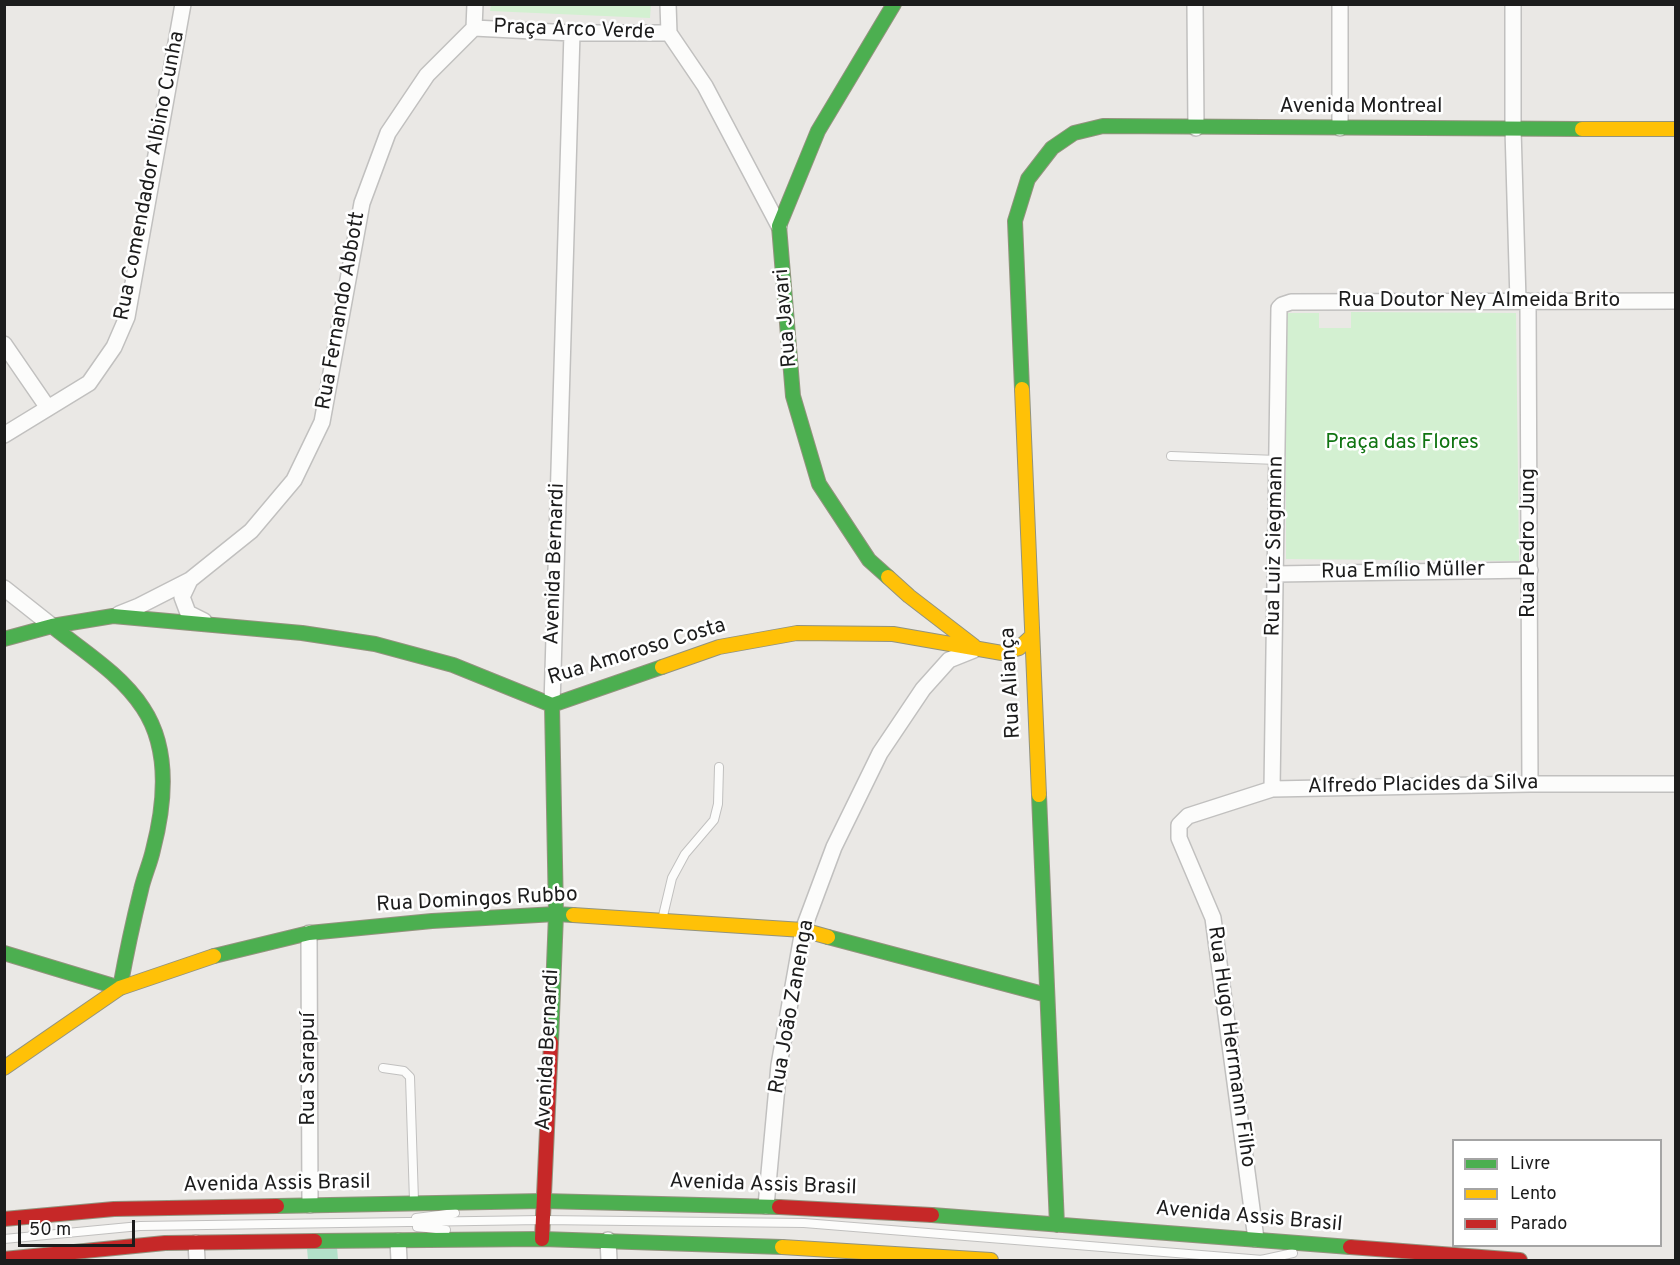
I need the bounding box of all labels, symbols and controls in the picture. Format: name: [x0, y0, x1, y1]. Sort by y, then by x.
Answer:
street label: Praça Arco Verde: [493, 16, 655, 46]
street label: Rua Comendador Albino Cunha: [111, 29, 191, 323]
street label: Avenida Montreal: [1280, 95, 1442, 121]
street label: Rua Fernando Abbott: [312, 210, 372, 412]
street label: Rua Javari: [770, 268, 804, 368]
street label: Rua Doutor Ney Almeida Brito: [1338, 289, 1620, 315]
park label: Praça das Flores: [1325, 431, 1479, 457]
street label: Rua Luiz Siegmann: [1262, 455, 1290, 637]
street label: Rua Pedro Jung: [1517, 468, 1543, 618]
street label: Avenida Bernardi: [541, 483, 571, 645]
street label: Rua Emílio Müller: [1321, 558, 1485, 586]
street label: Rua Amoroso Costa: [545, 614, 729, 692]
street label: Rua Aliança: [996, 627, 1028, 739]
street label: Alfredo Placides da Silva: [1307, 771, 1539, 801]
street label: Rua Domingos Rubbo: [376, 883, 578, 919]
street label: Rua João Zanenga: [765, 918, 821, 1096]
street label: Rua Hugo Herrmann Filho: [1201, 925, 1259, 1169]
street label: Avenida Bernardi: [532, 969, 566, 1131]
street label: Rua Sarapuí: [297, 1012, 323, 1126]
legend: [1452, 1139, 1662, 1247]
text: Livre: [1510, 1153, 1550, 1176]
street label: Avenida Assis Brasil: [669, 1170, 857, 1202]
street label: Avenida Assis Brasil: [183, 1171, 371, 1199]
text: Lento: [1510, 1183, 1556, 1206]
street label: Avenida Assis Brasil: [1154, 1197, 1344, 1239]
scale bar: [21, 1208, 138, 1246]
text: Parado: [1510, 1213, 1567, 1236]
text: 50 m: [29, 1219, 71, 1242]

